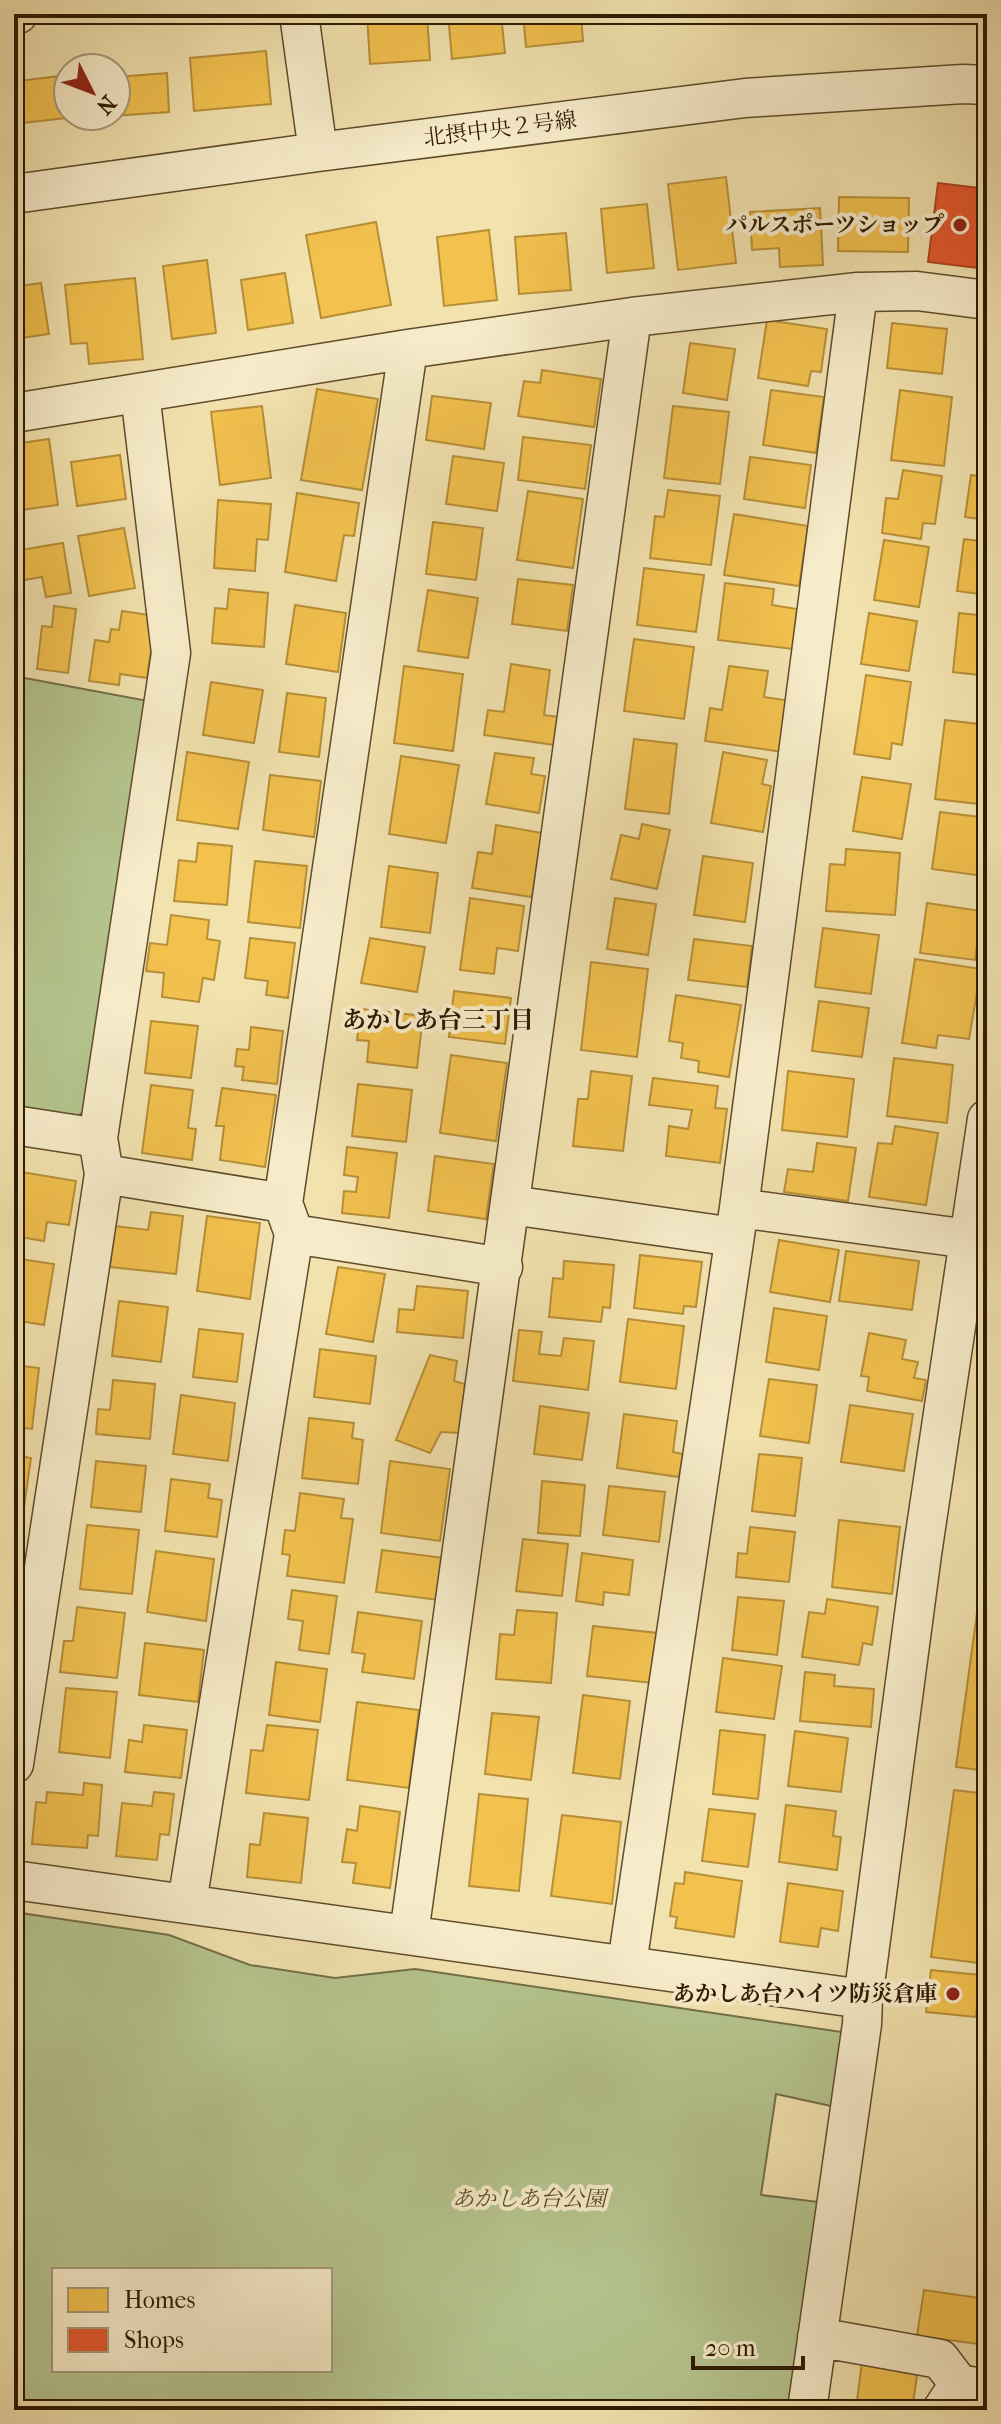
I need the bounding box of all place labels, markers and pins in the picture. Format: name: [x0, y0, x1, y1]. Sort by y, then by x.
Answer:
place label: パルスポーツショップ: [726, 212, 944, 238]
marker: パルスポーツショップ: [951, 216, 969, 234]
place label: あかしあ台ハイツ防災倉庫: [673, 1981, 937, 2007]
marker: あかしあ台ハイツ防災倉庫: [944, 1985, 962, 2003]

